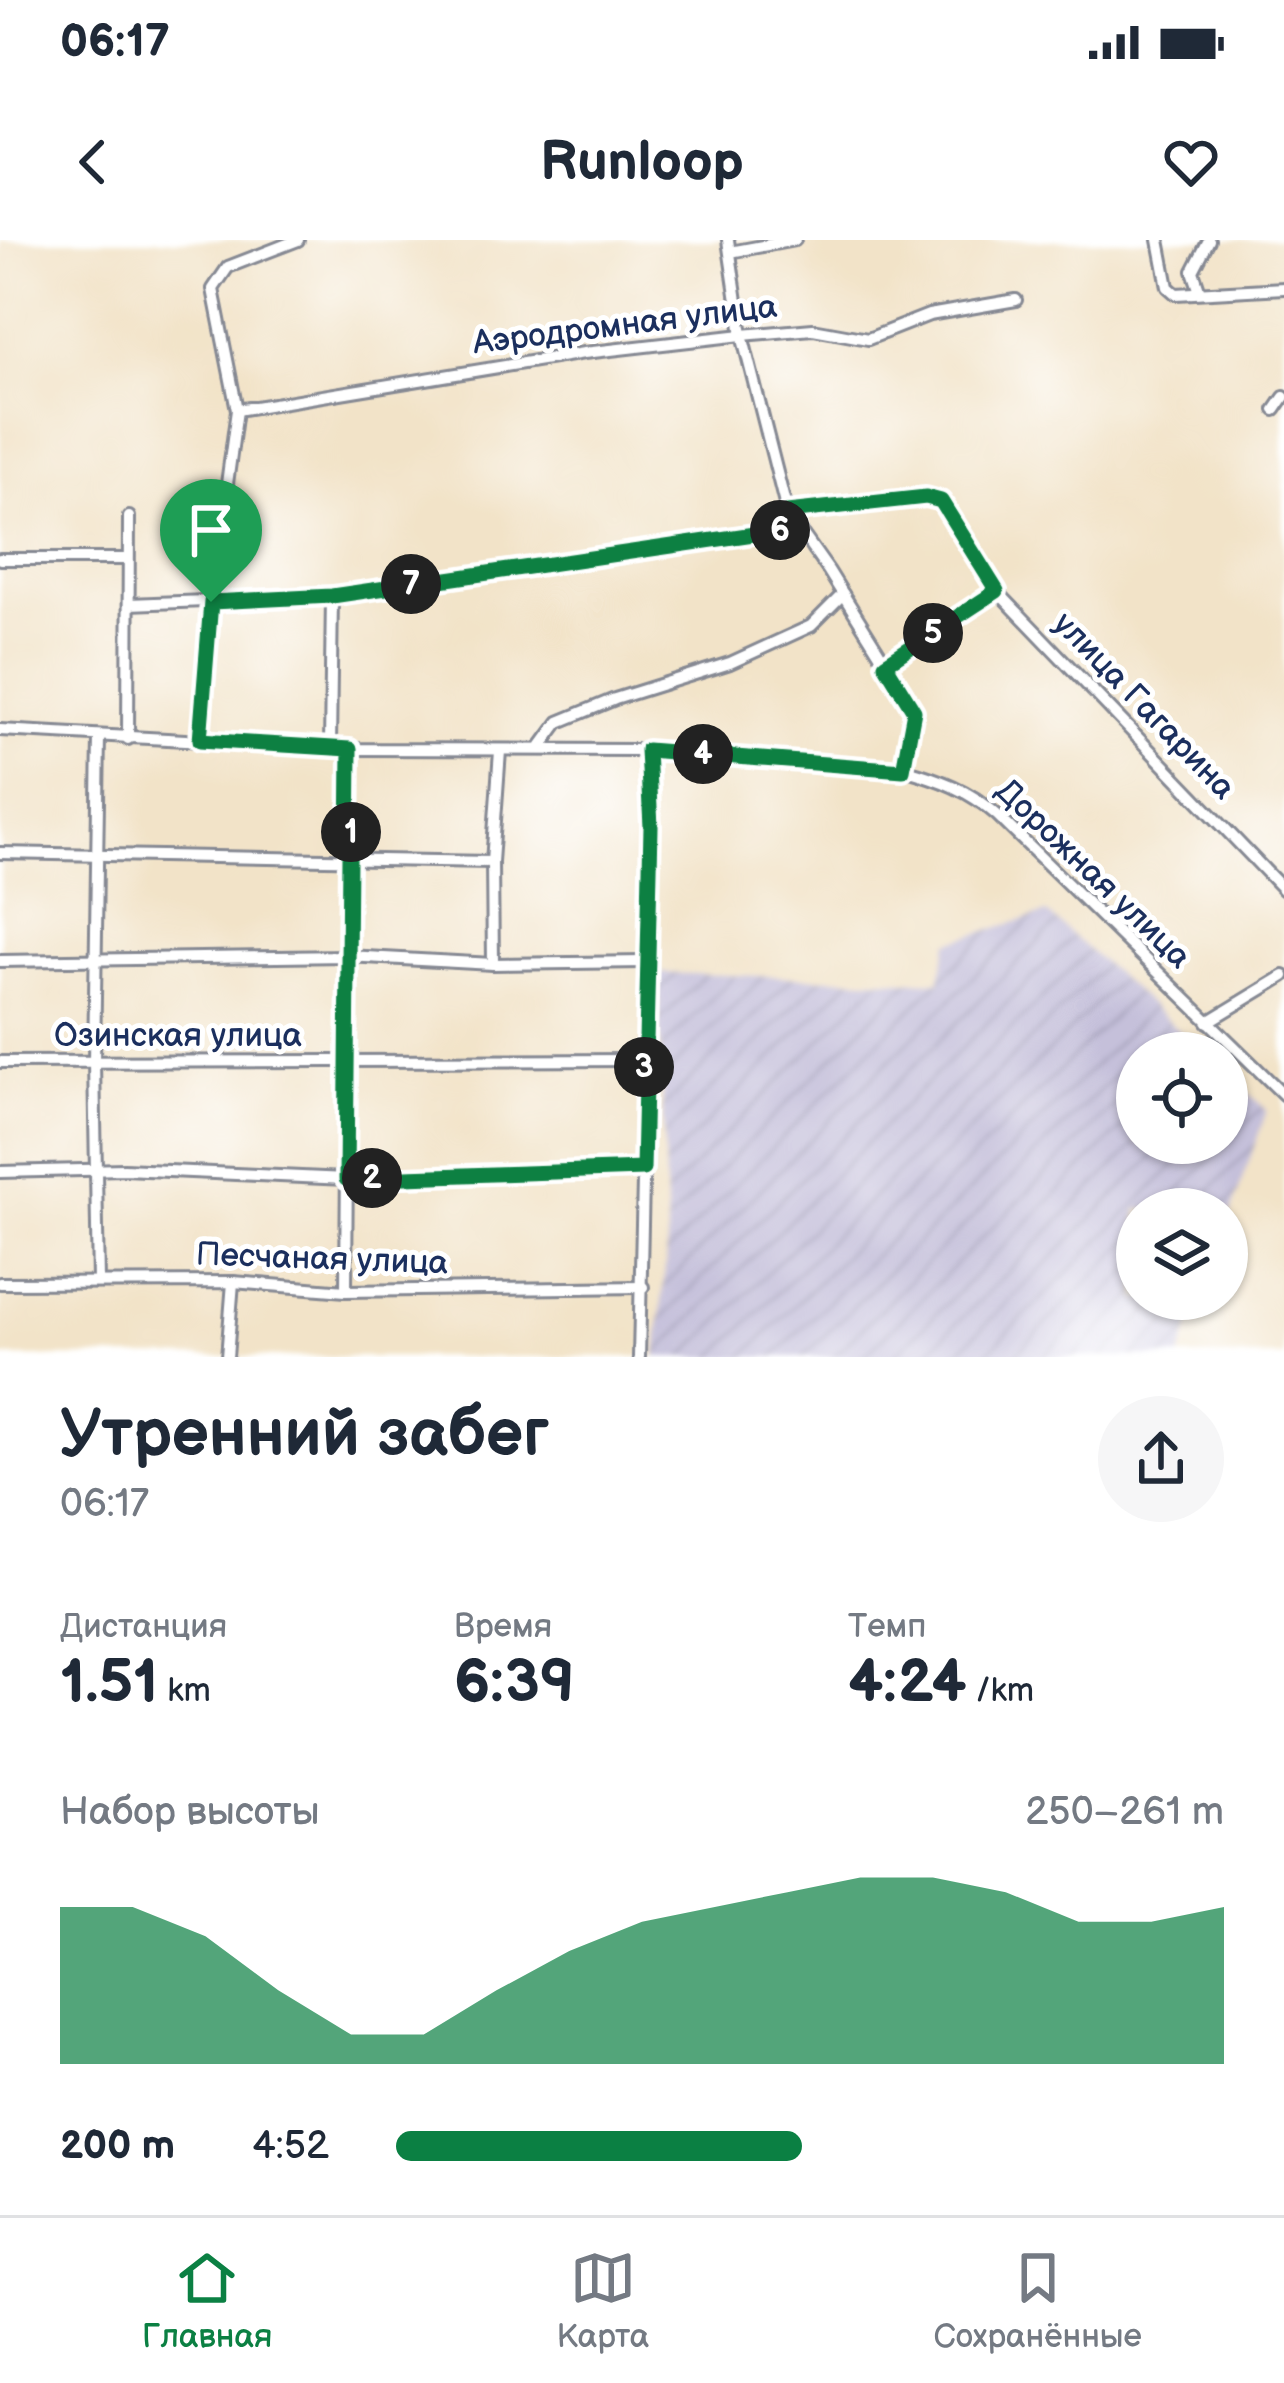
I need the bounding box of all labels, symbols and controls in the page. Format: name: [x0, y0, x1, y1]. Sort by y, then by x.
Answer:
text: 06:17: [60, 15, 170, 70]
icon: back: [60, 129, 126, 195]
icon: heart: [1158, 129, 1224, 195]
text: Runloop: [540, 130, 744, 195]
street label: Аэродромная улица: [470, 286, 779, 364]
pin: [160, 479, 262, 602]
icon: arrive: [178, 497, 244, 563]
pin: 6: [750, 500, 810, 560]
text: 6: [770, 510, 790, 550]
pin: 7: [381, 554, 441, 614]
text: 7: [402, 564, 420, 604]
pin: 5: [903, 603, 963, 663]
street label: улица Гагарина: [1045, 604, 1243, 808]
text: 5: [923, 613, 943, 653]
pin: 4: [673, 724, 733, 784]
text: 4: [693, 734, 713, 774]
street label: Дорожная улица: [987, 771, 1199, 977]
pin: 1: [321, 802, 381, 862]
text: 1: [344, 812, 358, 852]
street label: Озинская улица: [54, 1016, 302, 1056]
map controls: [1116, 1032, 1248, 1320]
button: locate: [1116, 1032, 1248, 1164]
pin: 3: [614, 1037, 674, 1097]
text: 3: [634, 1047, 654, 1087]
pin: 2: [342, 1148, 402, 1208]
text: 2: [362, 1158, 382, 1198]
button: layers: [1116, 1188, 1248, 1320]
street label: Песчаная улица: [195, 1235, 449, 1283]
text: Утренний забег: [60, 1396, 549, 1475]
button: share: [1098, 1396, 1224, 1522]
text: 06:17: [60, 1481, 149, 1528]
text: Дистанция: [60, 1607, 227, 1647]
text: Время: [454, 1607, 552, 1647]
text: Темп: [848, 1607, 926, 1647]
text: 1.51: [60, 1647, 158, 1719]
text: 6:39: [454, 1647, 575, 1719]
text: 4:24: [848, 1647, 967, 1719]
text: km: [158, 1671, 211, 1711]
text: /km: [967, 1671, 1034, 1711]
text: Набор высоты: [60, 1789, 320, 1836]
text: 250–261 m: [1025, 1789, 1224, 1836]
text: 200 m: [60, 2123, 175, 2170]
text: 4:52: [252, 2123, 329, 2170]
tab: Главная: [142, 2245, 272, 2357]
tab: Карта: [556, 2245, 649, 2357]
tab: Сохранённые: [933, 2245, 1142, 2357]

